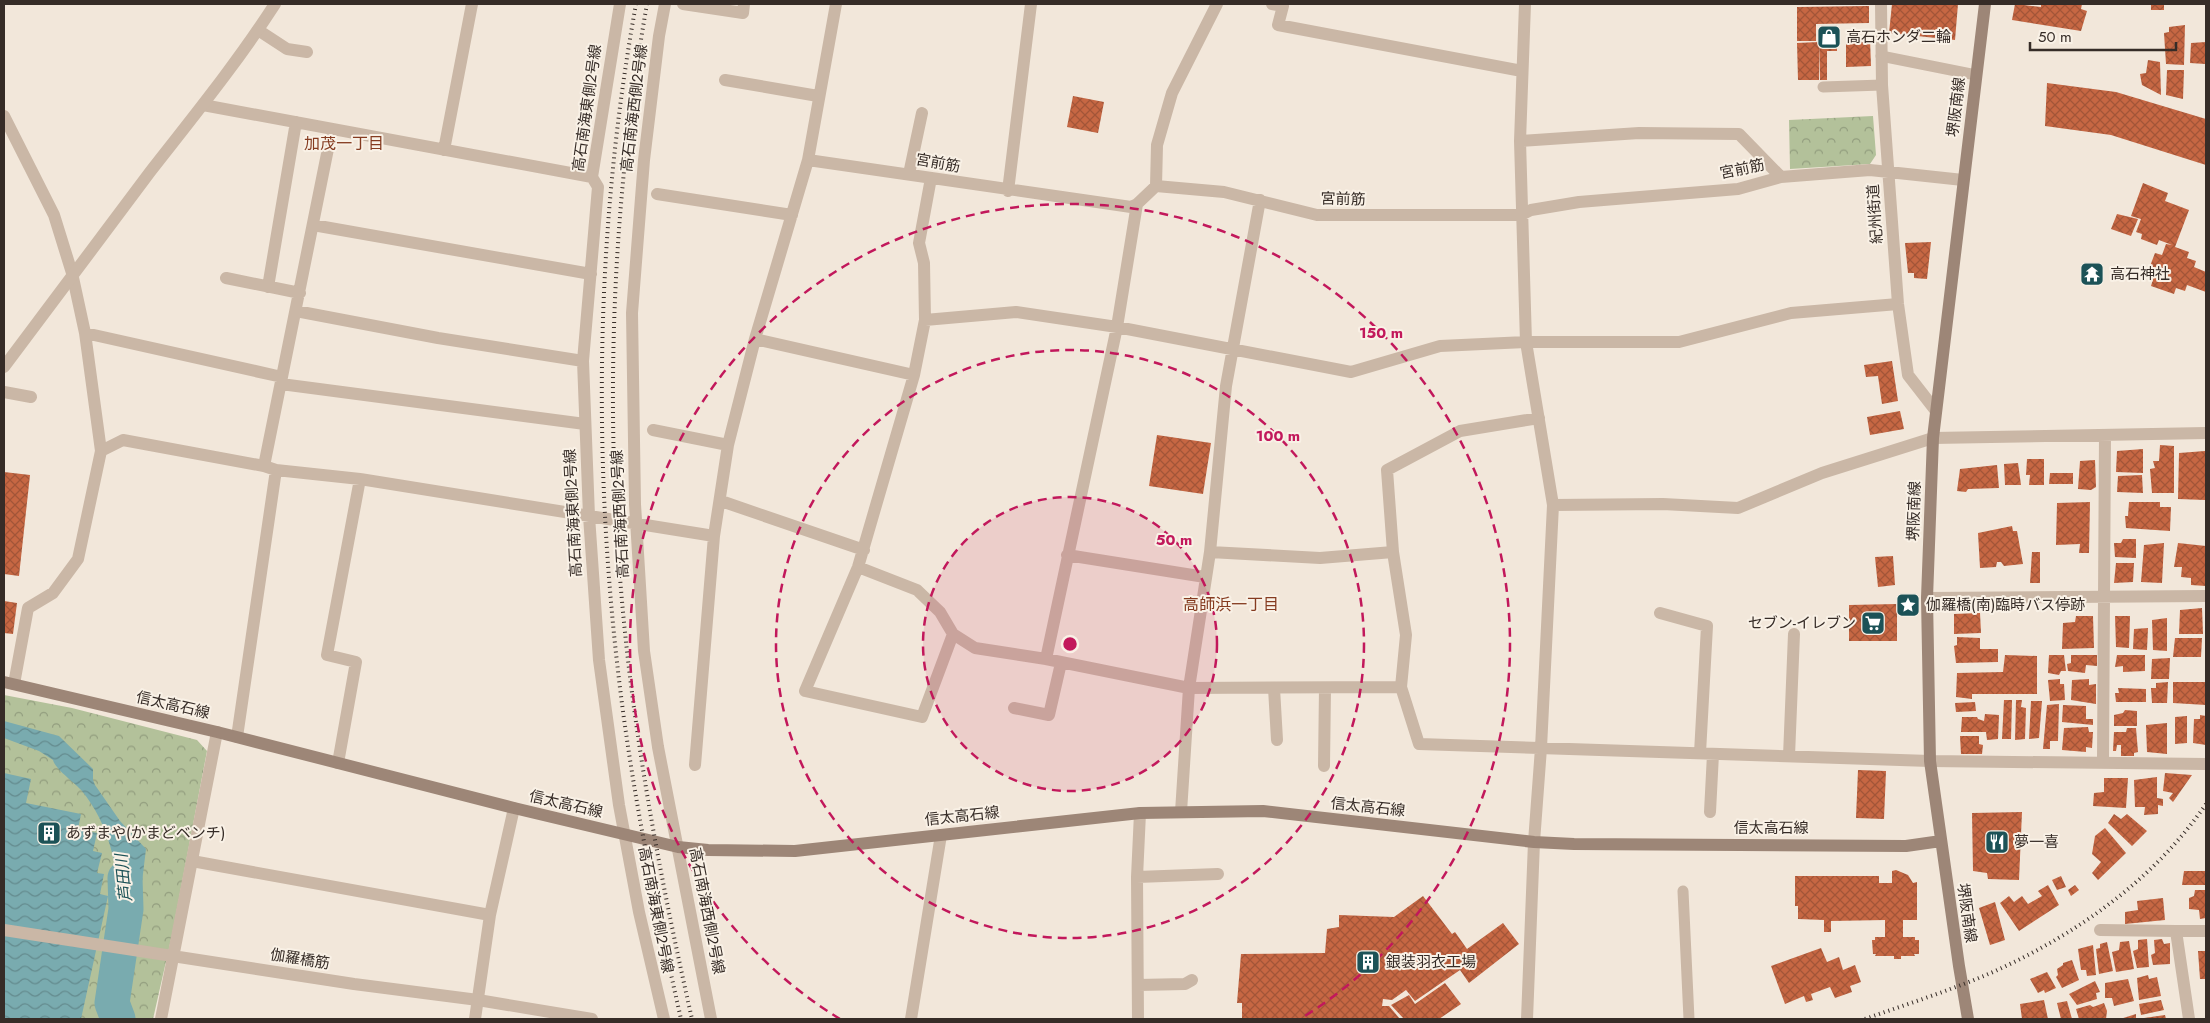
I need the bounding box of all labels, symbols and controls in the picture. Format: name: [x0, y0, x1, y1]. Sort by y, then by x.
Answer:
scale bar: [2030, 20, 2176, 52]
shop icon: 高石ホンダ二輪: [1816, 24, 1842, 50]
place label: 高石ホンダ二輪: [1846, 26, 1951, 48]
text: 50 m: [2038, 26, 2072, 48]
street label: 高石南海東側2号線: [567, 43, 607, 173]
street label: 高石南海西側2号線: [615, 43, 653, 173]
street label: 堺阪南線: [1941, 76, 1971, 138]
district label: 加茂一丁目: [304, 132, 384, 155]
street label: 宮前筋: [914, 148, 962, 178]
street label: 宮前筋: [1718, 154, 1766, 184]
street label: 紀州街道: [1862, 183, 1888, 245]
street label: 宮前筋: [1320, 188, 1366, 210]
temple icon: 高石神社: [2079, 261, 2105, 287]
place label: 高石神社: [2110, 263, 2170, 285]
text: 150 m: [1359, 322, 1403, 344]
text: 100 m: [1256, 425, 1300, 447]
street label: 高石南海東側2号線: [559, 448, 587, 578]
street label: 高石南海西側2号線: [606, 449, 634, 579]
street label: 堺阪南線: [1902, 481, 1926, 541]
text: 50 m: [1156, 529, 1192, 551]
place icon: 伽羅橋(南)臨時バス停跡: [1895, 592, 1921, 618]
district label: 高師浜一丁目: [1183, 593, 1279, 616]
place label: 伽羅橋(南)臨時バス停跡: [1926, 594, 2085, 616]
supermarket icon: セブン-イレブン: [1860, 610, 1886, 636]
place label: セブン-イレブン: [1748, 612, 1856, 634]
centre of rings: [1061, 635, 1079, 653]
street label: 信太高石線: [134, 686, 212, 724]
street label: 信太高石線: [527, 785, 605, 823]
street label: 信太高石線: [1330, 792, 1406, 822]
street label: 信太高石線: [924, 801, 1000, 831]
street label: 信太高石線: [1733, 817, 1809, 839]
building icon: あずまや(かまどベンチ): [36, 820, 62, 846]
place label: あずまや(かまどベンチ): [66, 822, 225, 844]
restaurant icon: 夢一喜: [1984, 829, 2010, 855]
place label: 夢一喜: [2014, 831, 2059, 853]
street label: 高石南海東側2号線: [633, 845, 679, 975]
street label: 高石南海西側2号線: [684, 846, 730, 976]
water label: 芦田川: [109, 851, 137, 903]
street label: 堺阪南線: [1952, 882, 1982, 944]
street label: 伽羅橋筋: [269, 943, 331, 975]
building icon: 銀装羽衣工場: [1355, 949, 1381, 975]
place label: 銀装羽衣工場: [1386, 951, 1476, 973]

